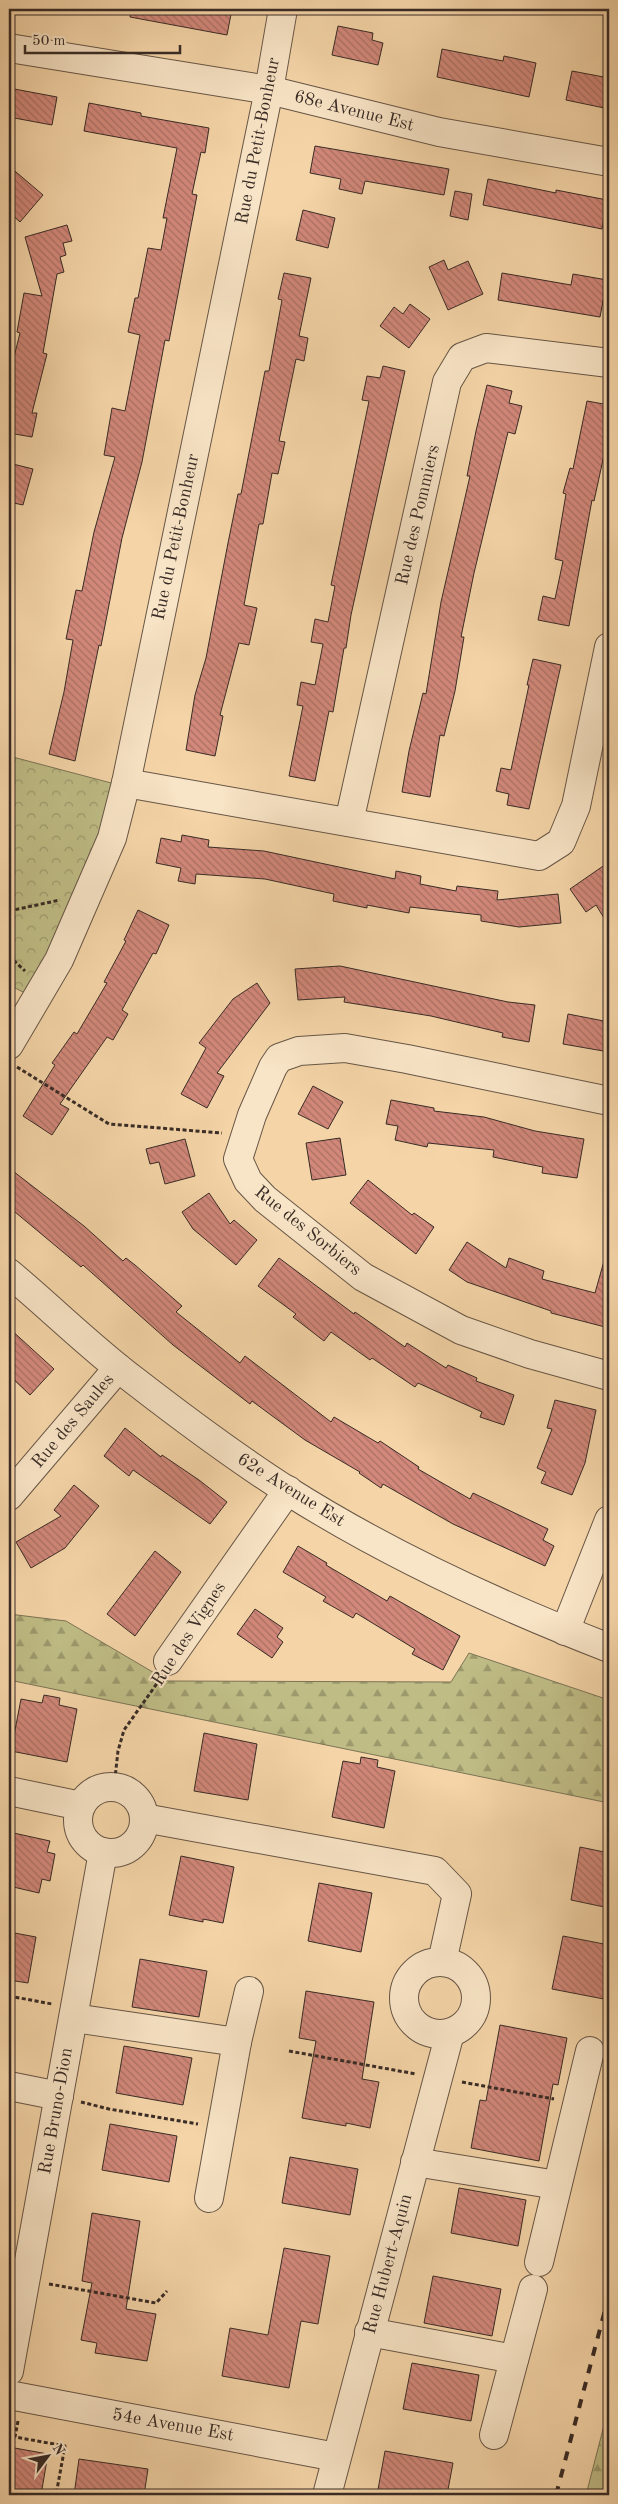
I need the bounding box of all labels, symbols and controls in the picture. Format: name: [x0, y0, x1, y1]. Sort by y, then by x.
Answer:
scale bar: [25, 22, 180, 54]
text: 50 m: [32, 34, 66, 49]
street label: Rue du Petit-Bonheur: [233, 55, 283, 226]
street label: 68e Avenue Est: [292, 87, 416, 135]
street label: Rue des Pommiers: [393, 443, 443, 587]
street label: Rue du Petit-Bonheur: [150, 452, 203, 622]
street label: Rue des Sorbiers: [251, 1183, 365, 1279]
street label: Rue des Saules: [29, 1370, 118, 1472]
street label: 62e Avenue Est: [234, 1450, 348, 1530]
street label: Rue des Vignes: [149, 1579, 229, 1689]
street label: Rue Bruno-Dion: [36, 2046, 76, 2176]
street label: Rue Hubert-Aquin: [361, 2192, 415, 2336]
street label: 54e Avenue Est: [111, 2405, 235, 2445]
north arrow: [22, 2432, 72, 2482]
text: N: [49, 2441, 67, 2458]

